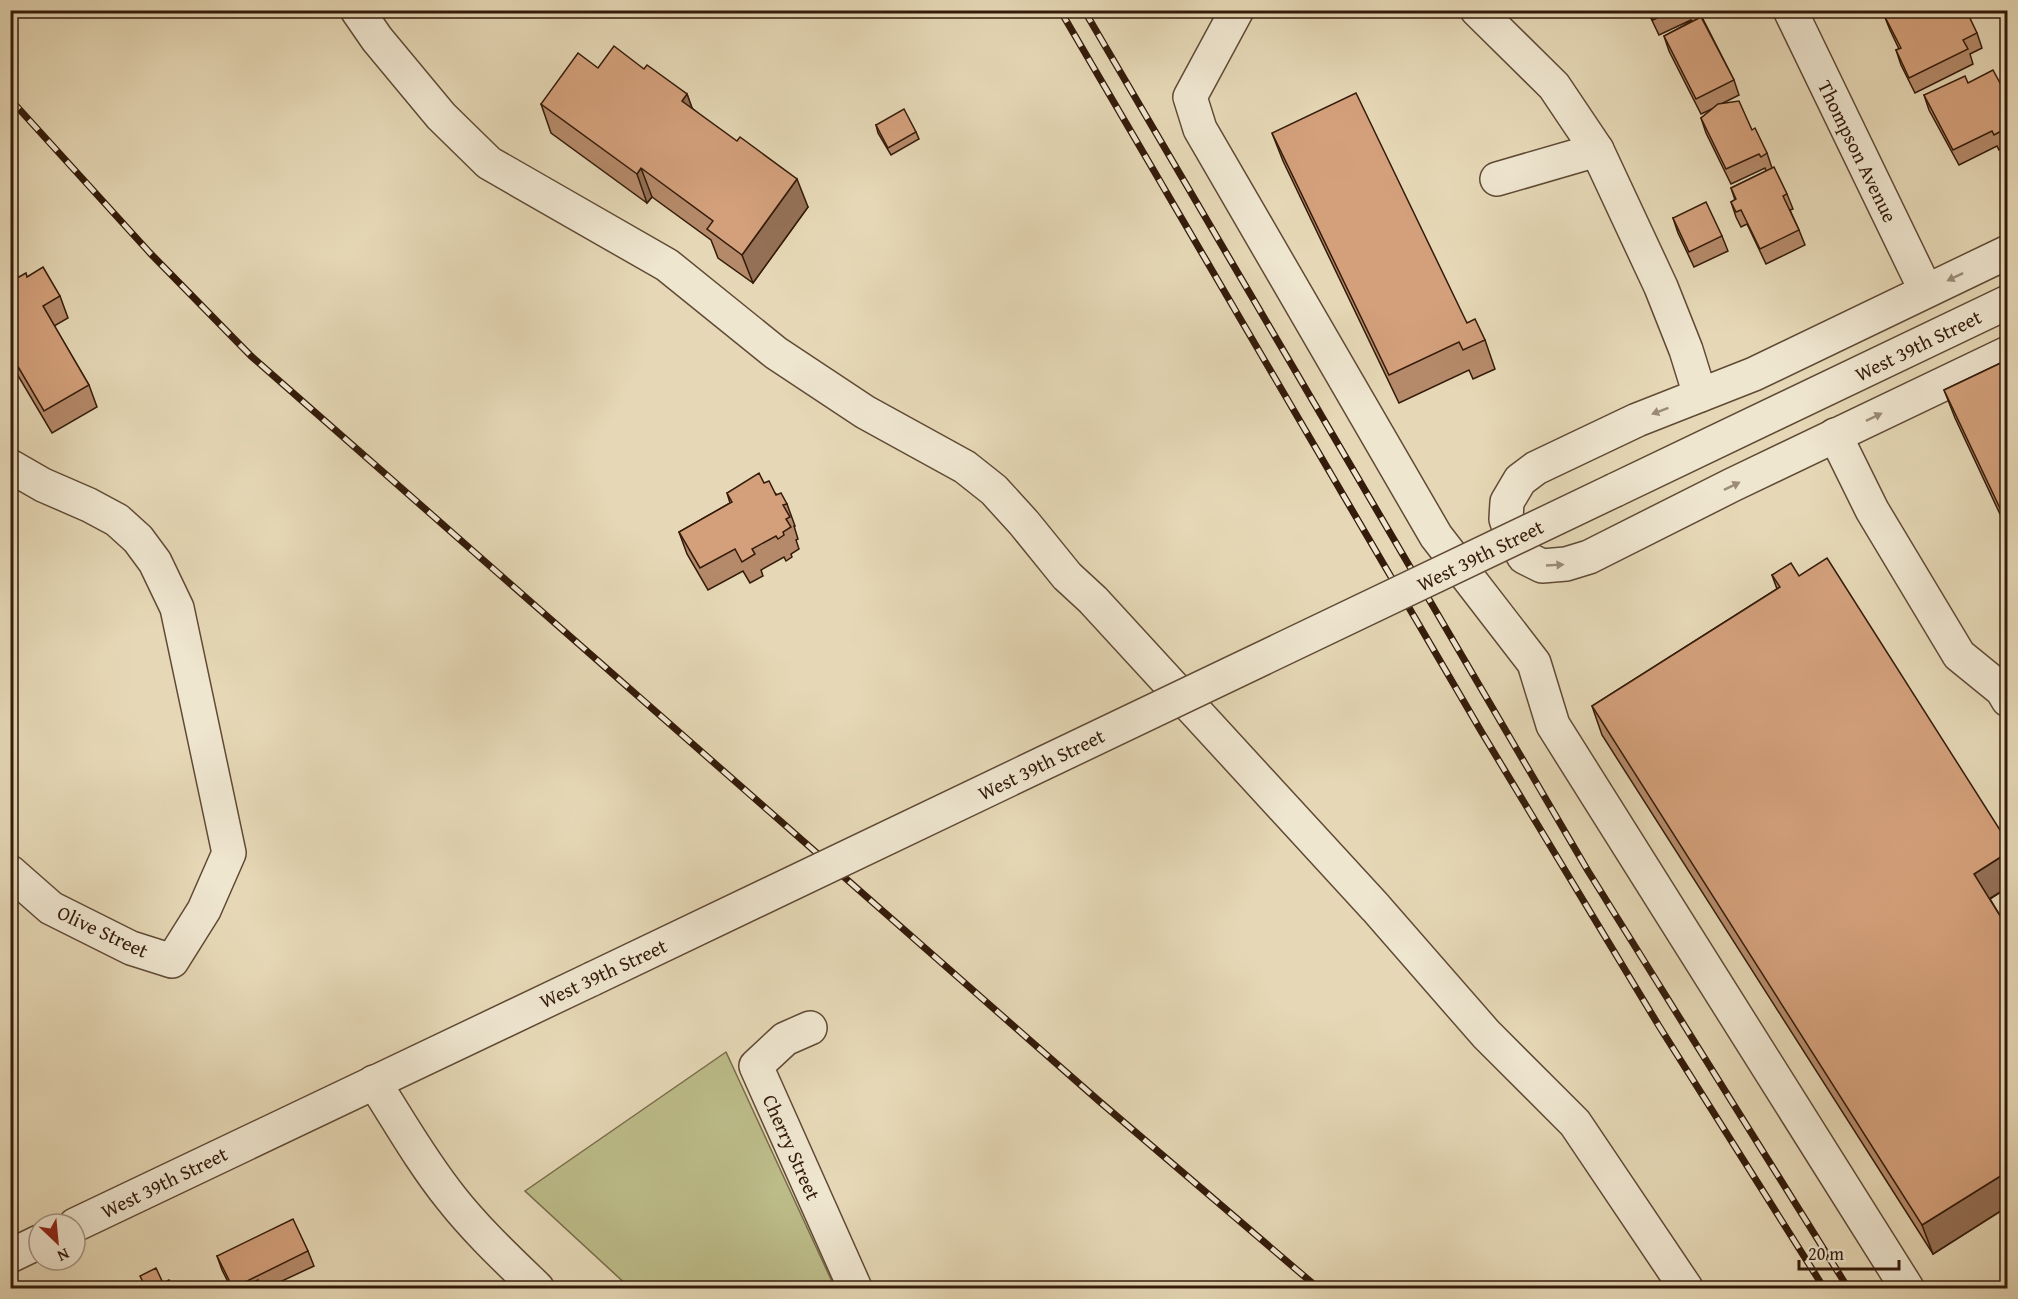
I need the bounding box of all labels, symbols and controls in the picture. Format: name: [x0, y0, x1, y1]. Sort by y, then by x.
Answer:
street label: Thompson Avenue: [1811, 75, 1905, 227]
one-way arrow: [1946, 273, 1963, 282]
street label: West 39th Street: [1850, 302, 1986, 388]
one-way arrow: [1651, 406, 1669, 416]
one-way arrow: [1866, 412, 1883, 421]
one-way arrow: [1723, 481, 1740, 490]
street label: West 39th Street: [1412, 512, 1548, 598]
one-way arrow: [1545, 560, 1564, 569]
street label: West 39th Street: [973, 721, 1109, 807]
street label: Olive Street: [53, 897, 153, 965]
street label: West 39th Street: [535, 931, 671, 1015]
street label: Cherry Street: [756, 1090, 828, 1204]
street label: West 39th Street: [96, 1139, 232, 1225]
north arrow: [27, 1212, 87, 1272]
scale bar: [1799, 1233, 1900, 1271]
text: 20 m: [1808, 1240, 1844, 1267]
text: N: [53, 1242, 74, 1269]

